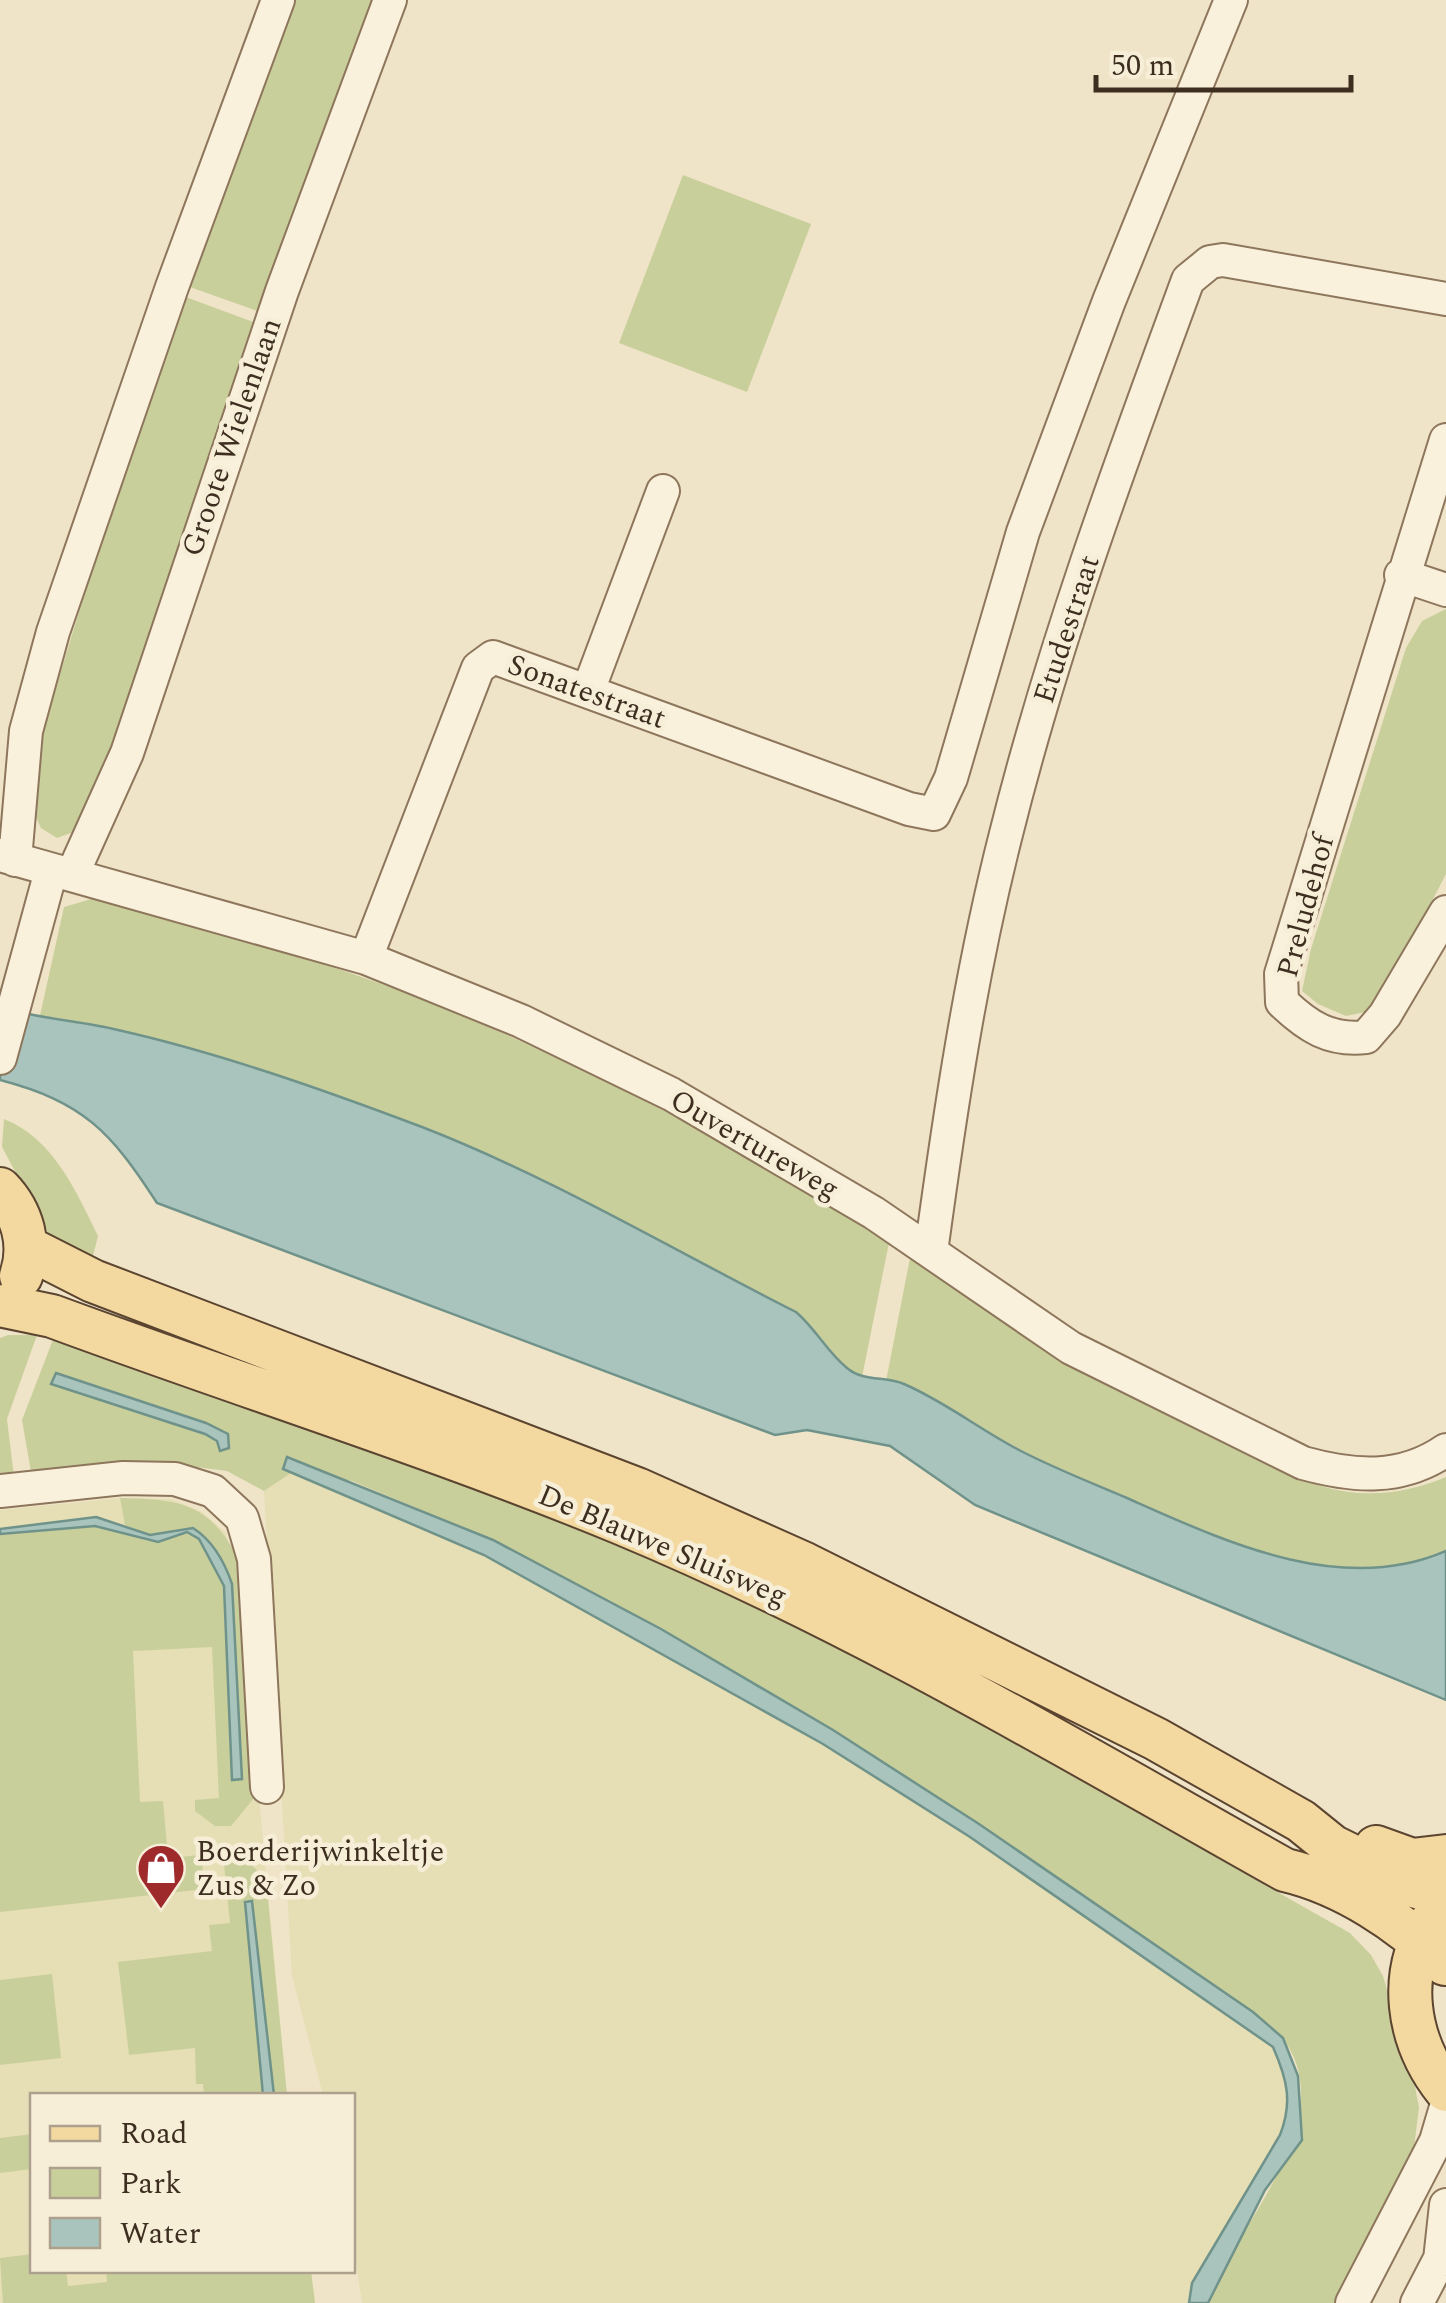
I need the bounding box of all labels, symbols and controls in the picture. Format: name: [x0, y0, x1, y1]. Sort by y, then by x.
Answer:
scale bar: [1096, 30, 1351, 92]
text: 50 m: [1111, 43, 1174, 89]
street label: Groote Wielenlaan: [170, 312, 294, 563]
street label: Etudestraat: [1021, 549, 1113, 710]
street label: Sonatestraat: [501, 642, 672, 742]
street label: Preludehof: [1265, 827, 1348, 983]
street label: Ouvertureweg: [661, 1078, 848, 1212]
street label: De Blauwe Sluisweg: [531, 1473, 795, 1619]
place label: Boerderijwinkeltje Zus & Zo: [196, 1829, 444, 1909]
shop icon: Boerderijwinkeltje Zus & Zo: [135, 1842, 187, 1910]
legend: [30, 2093, 355, 2273]
text: Road: [120, 2111, 188, 2157]
text: Park: [120, 2161, 182, 2207]
text: Water: [120, 2211, 201, 2257]

